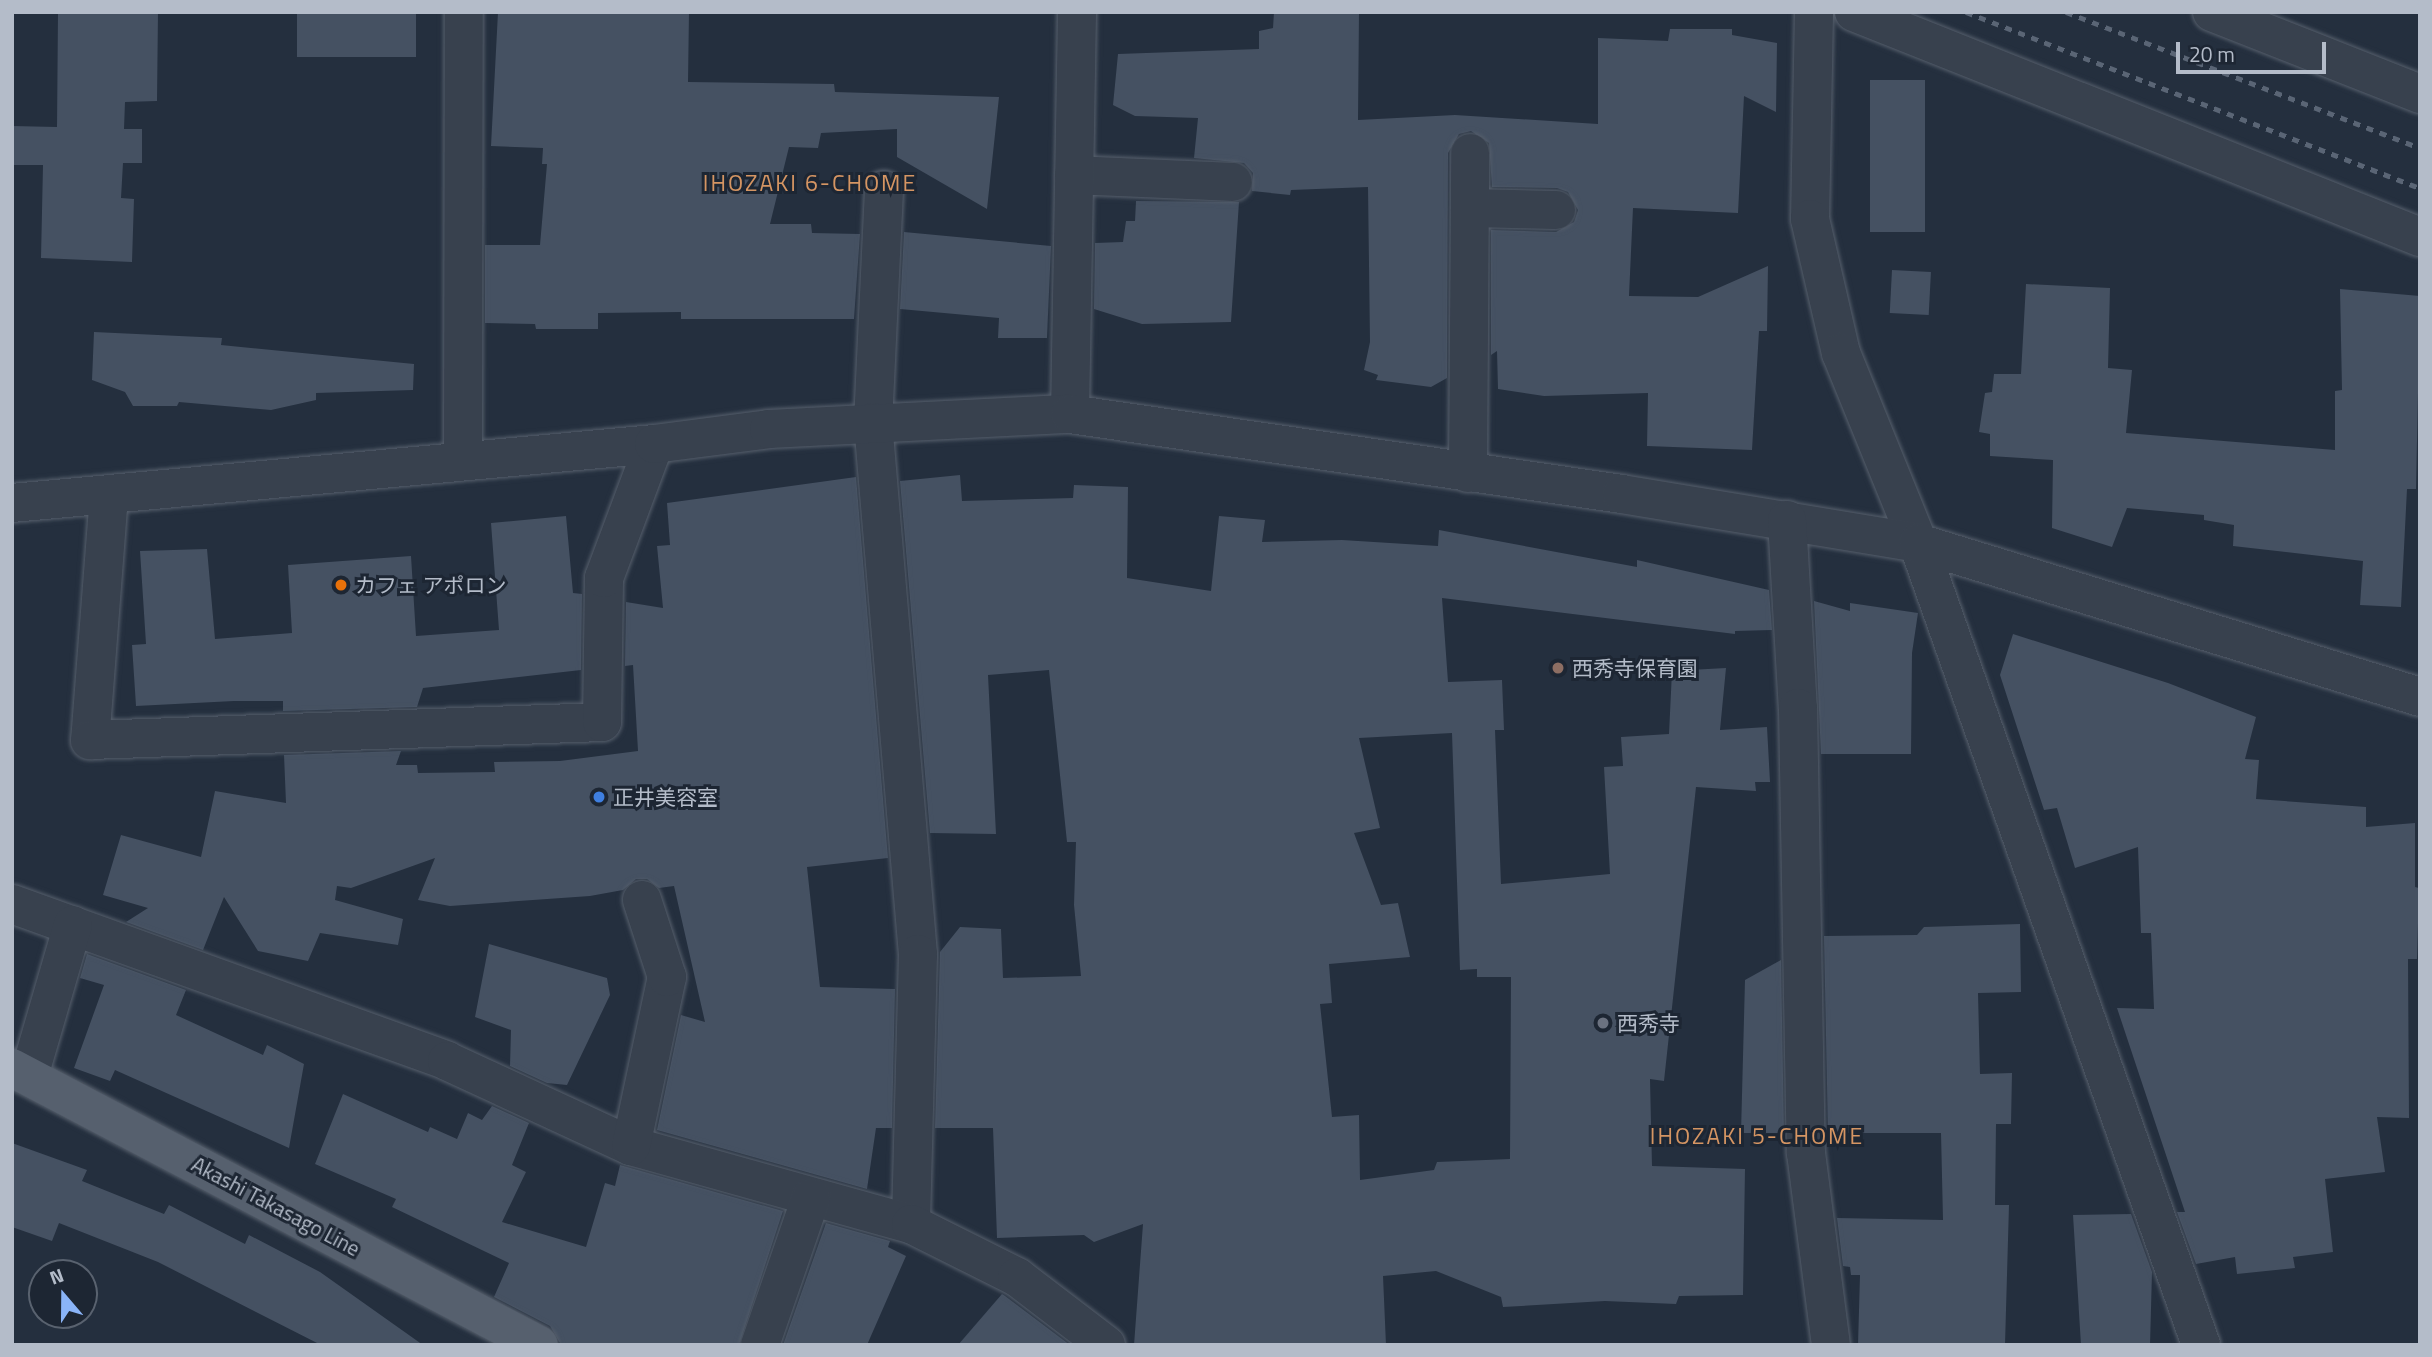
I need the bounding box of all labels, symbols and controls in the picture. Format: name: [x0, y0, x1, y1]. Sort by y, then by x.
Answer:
scale bar: [2180, 28, 2330, 72]
text: 20 m: [2189, 38, 2235, 70]
district label: IHOZAKI 6-CHOME: [705, 169, 915, 197]
place label: カフェ アポロン: [355, 572, 507, 598]
marker: カフェ アポロン: [333, 577, 349, 593]
place label: 西秀寺保育園: [1572, 655, 1698, 681]
marker: 西秀寺保育園: [1550, 660, 1566, 676]
place label: 正井美容室: [613, 784, 718, 810]
marker: 正井美容室: [591, 789, 607, 805]
place label: 西秀寺: [1617, 1010, 1680, 1036]
marker: 西秀寺: [1595, 1015, 1611, 1031]
district label: IHOZAKI 5-CHOME: [1652, 1122, 1862, 1150]
street label: Akashi Takasago Line: [188, 1151, 364, 1261]
north arrow: [28, 1259, 98, 1329]
text: N: [45, 1260, 67, 1292]

